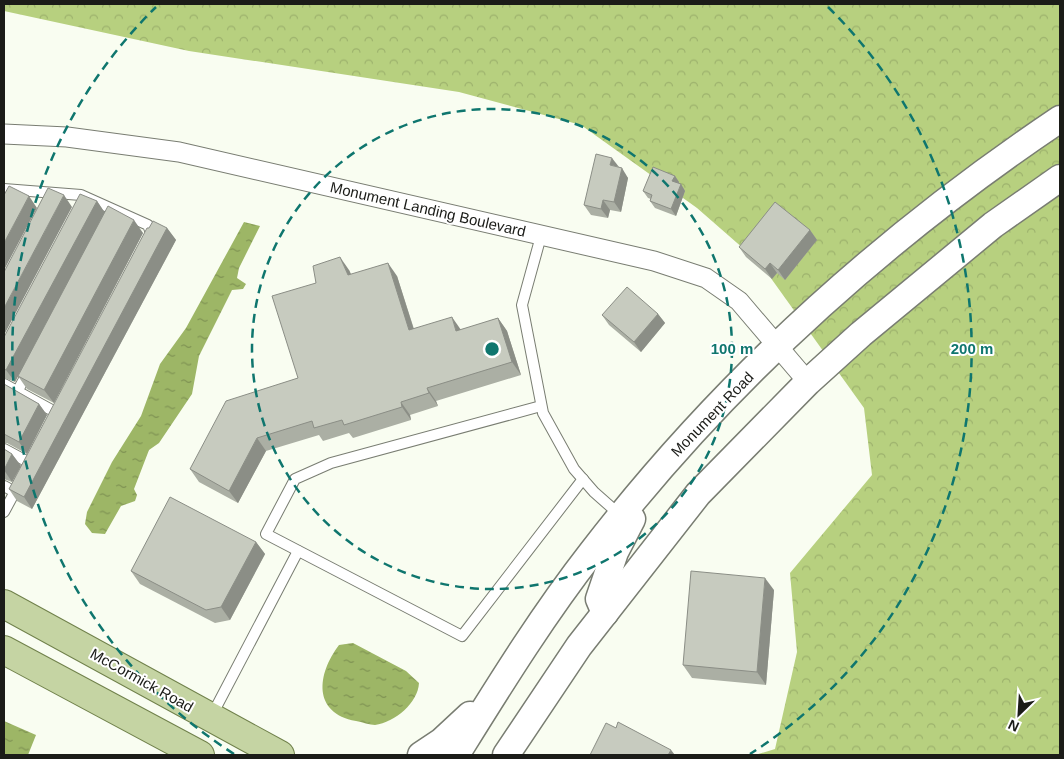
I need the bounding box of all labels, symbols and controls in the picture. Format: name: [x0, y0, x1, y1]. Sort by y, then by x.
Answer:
street label: Monument Landing Boulevard: [329, 178, 527, 240]
centre of rings: [483, 340, 501, 358]
text: 100 m: [711, 340, 753, 357]
text: 200 m: [951, 340, 993, 357]
street label: Monument Road: [667, 368, 757, 460]
street label: McCormick Road: [88, 645, 196, 715]
north arrow: [994, 689, 1044, 739]
text: N: [1006, 716, 1021, 735]

